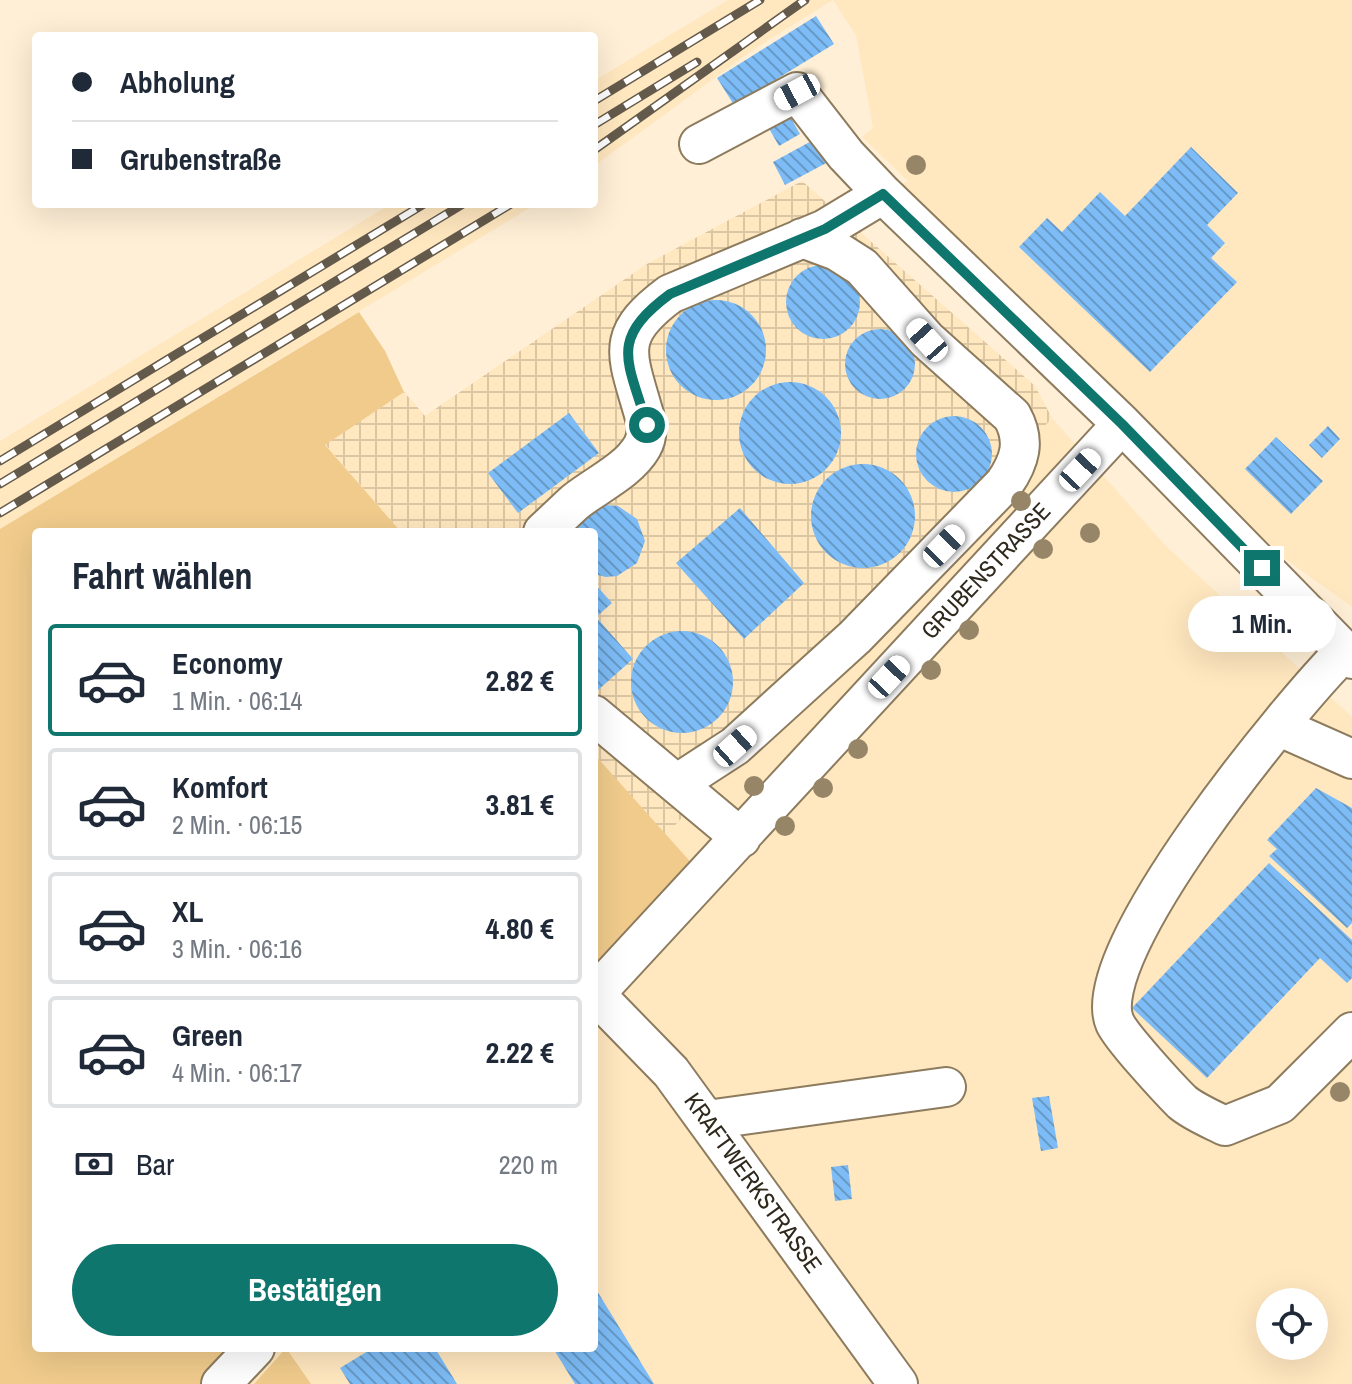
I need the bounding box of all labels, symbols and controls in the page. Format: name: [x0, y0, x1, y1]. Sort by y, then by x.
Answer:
text: Abholung: [120, 62, 235, 102]
car: [770, 70, 824, 114]
text: Grubenstraße: [120, 139, 281, 179]
car: [902, 314, 952, 366]
route start: [629, 407, 665, 443]
car: [1055, 444, 1105, 496]
street label: GRUBENSTRASSE: [914, 495, 1057, 646]
car: [919, 520, 969, 572]
route end: [1244, 550, 1280, 586]
text: Fahrt wählen: [72, 552, 253, 600]
callout: 1 Min.: [1188, 596, 1336, 652]
text: 1 Min.: [1232, 606, 1292, 641]
text: Economy: [172, 643, 283, 683]
icon: car: [76, 644, 148, 716]
car: [864, 651, 914, 703]
text: 2.82 €: [486, 660, 554, 700]
text: 1 Min. · 06:14: [172, 683, 302, 718]
car: [709, 721, 761, 771]
text: Komfort: [172, 767, 268, 807]
icon: car: [76, 768, 148, 840]
text: 3.81 €: [486, 784, 554, 824]
text: 2 Min. · 06:15: [172, 807, 302, 842]
text: XL: [172, 891, 203, 931]
icon: car: [76, 892, 148, 964]
text: 4.80 €: [486, 908, 554, 948]
text: 3 Min. · 06:16: [172, 931, 302, 966]
text: Green: [172, 1015, 243, 1055]
icon: car: [76, 1016, 148, 1088]
text: 2.22 €: [486, 1032, 554, 1072]
text: 4 Min. · 06:17: [172, 1055, 302, 1090]
street label: KRAFTWERKSTRASSE: [678, 1086, 830, 1279]
icon: cash: [72, 1142, 116, 1186]
text: Bar: [136, 1144, 174, 1184]
text: 220 m: [499, 1147, 558, 1182]
button: Bestätigen: [72, 1244, 558, 1336]
map controls: [1256, 1288, 1328, 1360]
button: locate: [1256, 1288, 1328, 1360]

